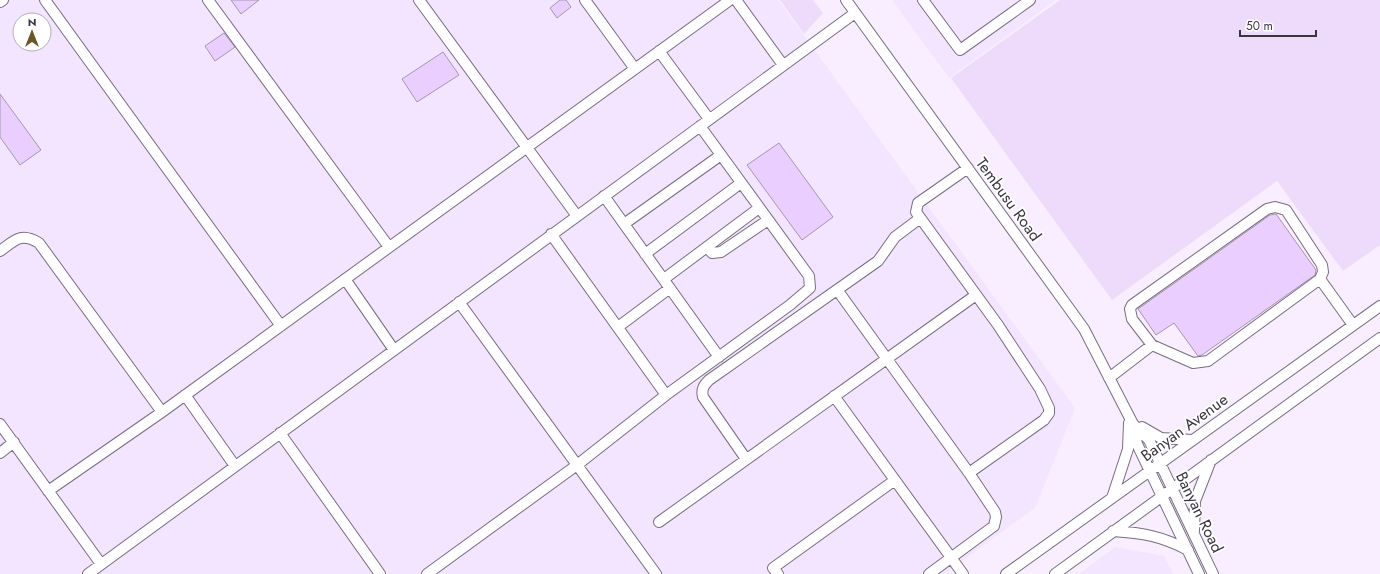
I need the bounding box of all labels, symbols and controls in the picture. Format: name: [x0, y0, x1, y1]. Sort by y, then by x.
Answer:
north arrow: [12, 12, 52, 52]
scale bar: [1240, 12, 1316, 38]
text: N: [28, 14, 36, 30]
text: 50 m: [1246, 17, 1273, 35]
street label: Tembusu Road: [970, 153, 1047, 246]
street label: Banyan Avenue: [1136, 388, 1233, 467]
street label: Banyan Road: [1170, 468, 1229, 557]

